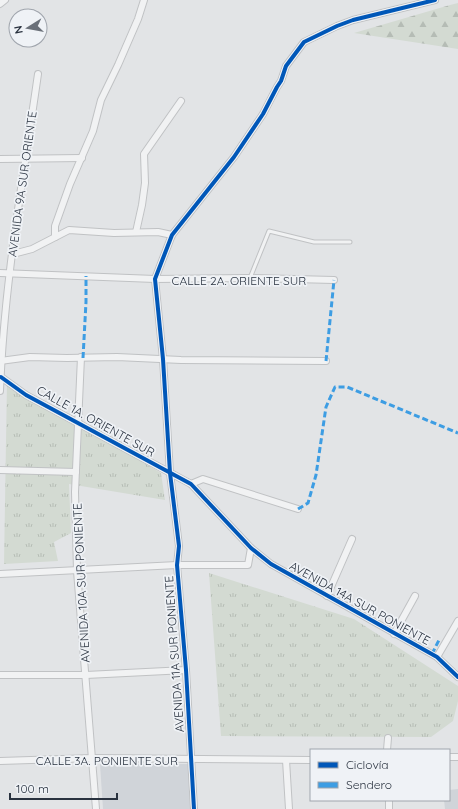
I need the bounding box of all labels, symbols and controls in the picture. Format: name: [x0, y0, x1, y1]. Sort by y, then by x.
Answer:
north arrow: [8, 8, 48, 48]
text: N: [11, 25, 26, 35]
street label: AVENIDA 9A SUR ORIENTE: [4, 110, 40, 258]
street label: CALLE 2A. ORIENTE SUR: [172, 273, 306, 288]
street label: CALLE 1A. ORIENTE SUR: [34, 382, 158, 460]
street label: AVENIDA 10A SUR PONIENTE: [69, 503, 93, 663]
street label: AVENIDA 14A SUR PONIENTE: [287, 558, 433, 648]
street label: AVENIDA 11A SUR PONIENTE: [161, 575, 187, 733]
legend: [310, 749, 450, 801]
street label: CALLE 3A. PONIENTE SUR: [36, 753, 178, 768]
text: Ciclovía: [346, 757, 389, 772]
scale bar: [10, 775, 117, 801]
text: Sendero: [346, 777, 392, 792]
text: 100 m: [16, 781, 49, 796]

